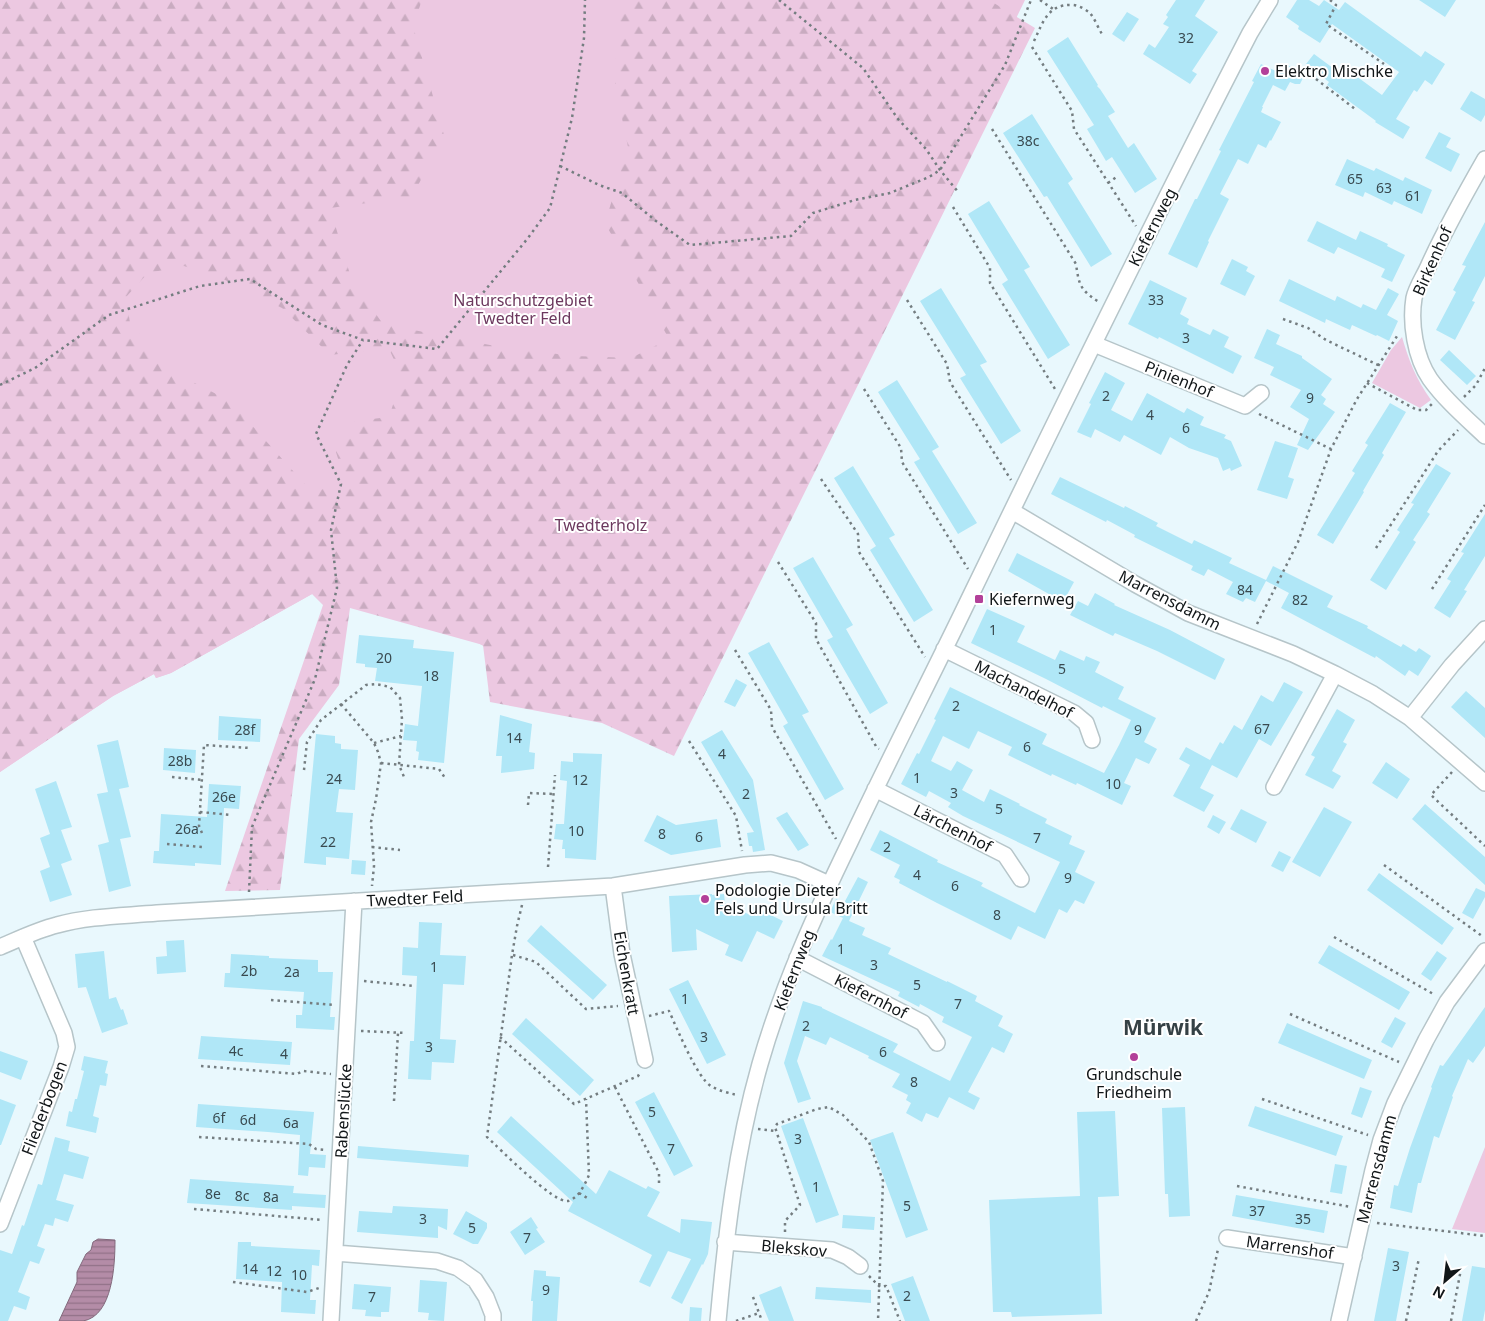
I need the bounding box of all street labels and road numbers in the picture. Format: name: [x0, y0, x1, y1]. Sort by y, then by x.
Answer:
street label: Kiefernweg: [1123, 184, 1181, 270]
street label: Birkenhof: [1407, 222, 1458, 299]
street label: Pinienhof: [1142, 355, 1218, 403]
street label: Marrensdamm: [1115, 565, 1225, 635]
street label: Machandelhof: [971, 655, 1078, 724]
street label: Lärchenhof: [910, 799, 997, 858]
street label: Twedter Feld: [366, 884, 464, 912]
street label: Kiefernweg: [768, 926, 820, 1014]
street label: Eichenkratt: [609, 929, 645, 1017]
street label: Kiefernhof: [831, 968, 913, 1024]
street label: Fliederbogen: [16, 1058, 72, 1158]
street label: Rabenslücke: [330, 1063, 356, 1159]
street label: Marrensdamm: [1351, 1112, 1401, 1226]
street label: Marrenshof: [1245, 1230, 1337, 1264]
street label: Blekskov: [760, 1234, 829, 1262]

